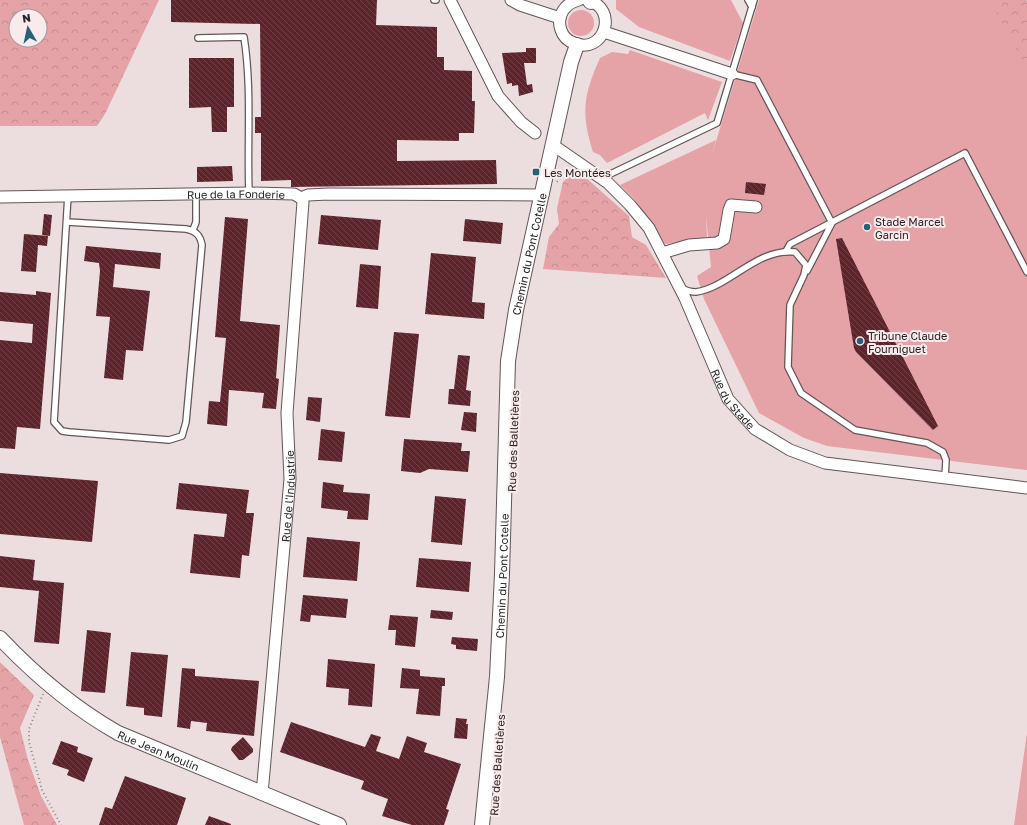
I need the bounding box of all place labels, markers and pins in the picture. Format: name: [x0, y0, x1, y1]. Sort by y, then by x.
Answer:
place label: Les Montées: [544, 166, 611, 179]
marker: Les Montées: [531, 167, 541, 177]
place label: Stade Marcel Garcin: [875, 215, 945, 241]
marker: Stade Marcel Garcin: [862, 222, 872, 232]
place label: Tribune Claude Fourniguet: [868, 329, 947, 355]
marker: Tribune Claude Fourniguet: [855, 336, 865, 346]

